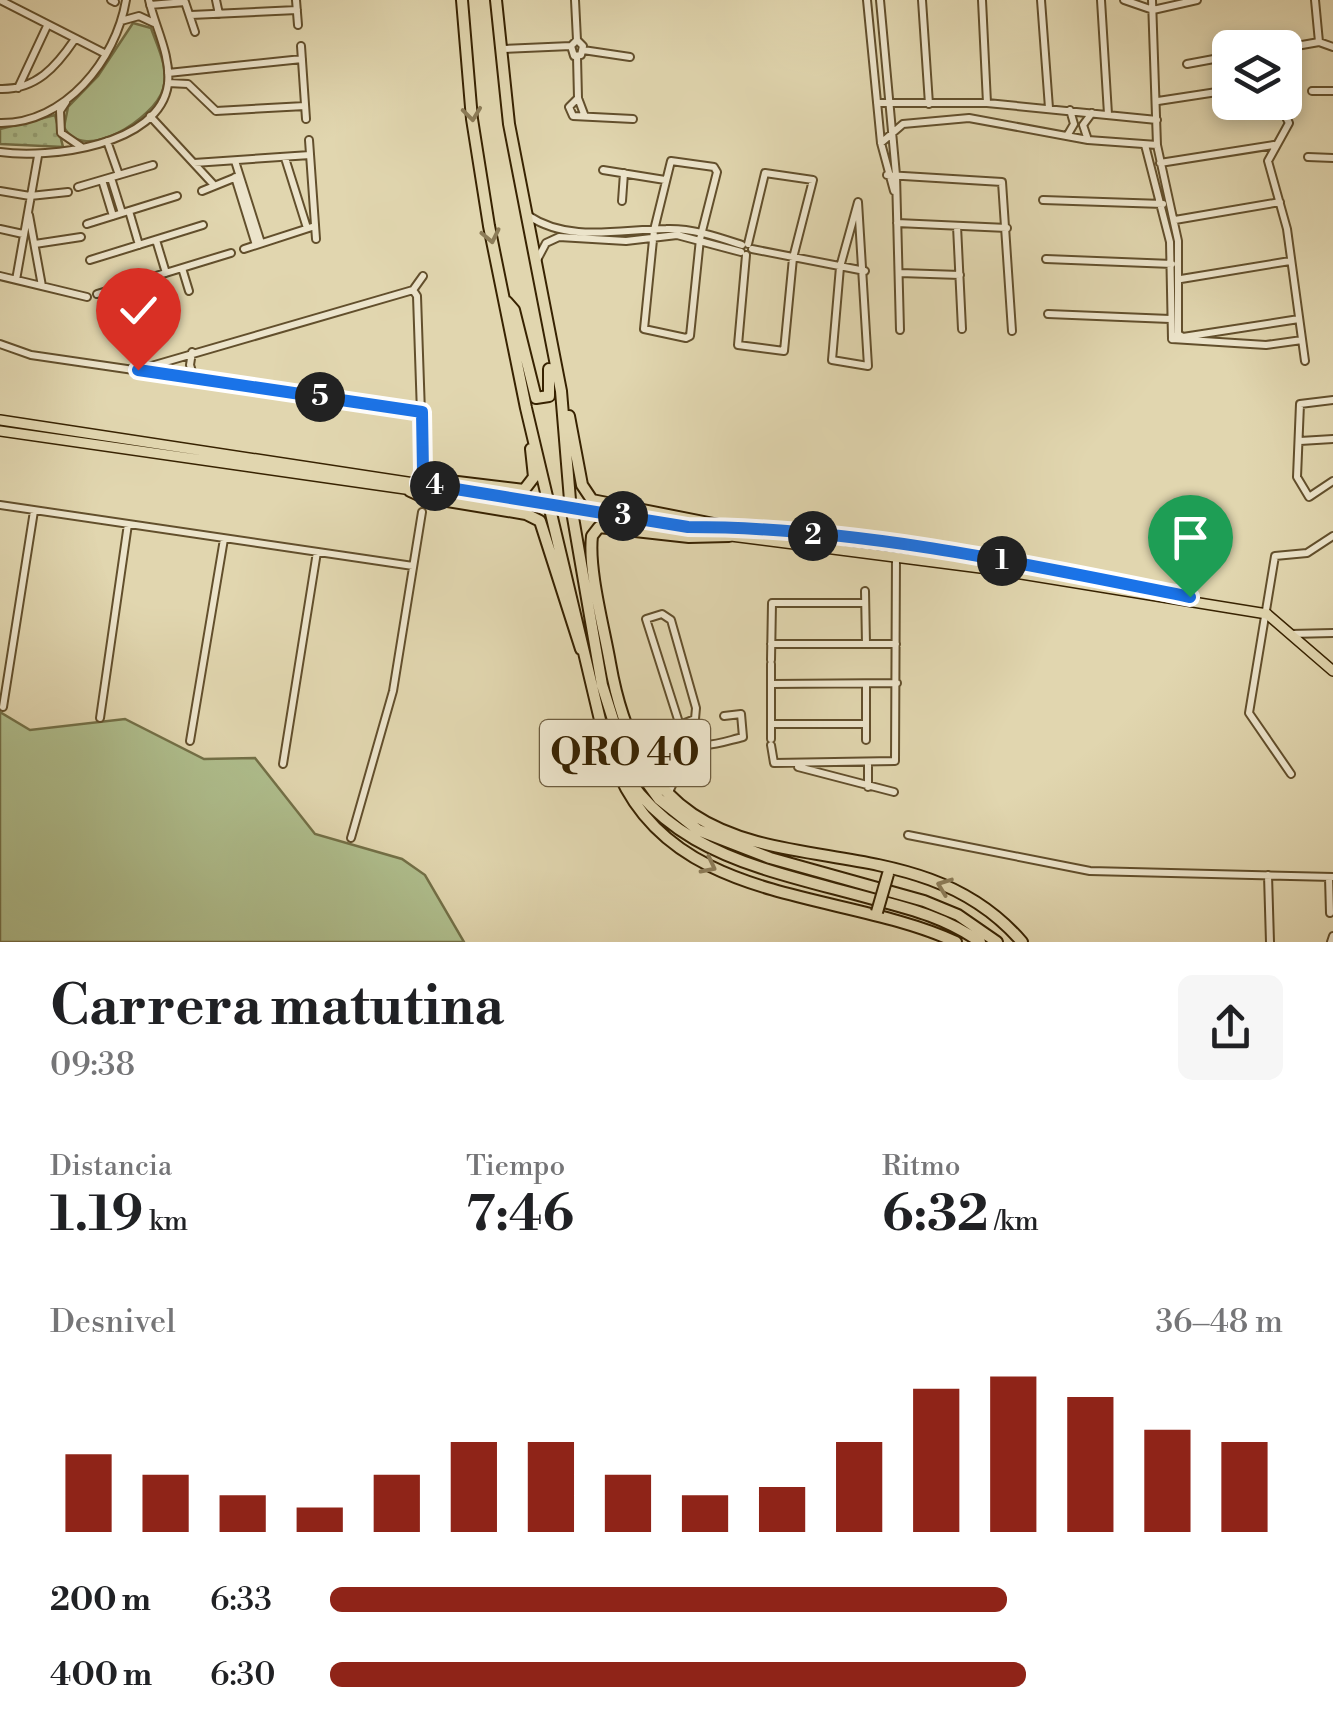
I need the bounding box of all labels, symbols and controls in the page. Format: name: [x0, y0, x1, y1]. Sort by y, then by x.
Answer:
map controls: [1212, 30, 1302, 120]
button: layers: [1212, 30, 1302, 120]
one-way arrow: [461, 107, 482, 123]
one-way arrow: [480, 227, 501, 244]
pin: [96, 268, 181, 371]
icon: check: [111, 283, 166, 338]
pin: 5: [295, 372, 345, 422]
text: 5: [311, 379, 329, 414]
pin: 4: [410, 461, 460, 511]
text: 4: [426, 468, 444, 503]
pin: 3: [598, 491, 648, 541]
pin: [1148, 495, 1233, 598]
text: 3: [615, 498, 631, 533]
icon: arrive: [1163, 510, 1218, 565]
pin: 2: [788, 511, 838, 561]
text: 2: [804, 518, 822, 553]
pin: 1: [977, 536, 1027, 586]
text: 1: [995, 543, 1009, 578]
road number: QRO 40: [540, 720, 710, 786]
one-way arrow: [698, 854, 716, 873]
one-way arrow: [936, 877, 953, 897]
text: Carrera matutina: [50, 973, 504, 1042]
button: share: [1178, 975, 1283, 1080]
text: 09:38: [50, 1045, 135, 1085]
text: Distancia: [50, 1149, 172, 1184]
text: Tiempo: [466, 1149, 565, 1184]
text: Ritmo: [882, 1149, 960, 1184]
text: 1.19: [50, 1184, 143, 1246]
text: 7:46: [466, 1184, 574, 1246]
text: 6:32: [882, 1184, 989, 1246]
text: km: [143, 1204, 188, 1239]
text: /km: [989, 1204, 1039, 1239]
text: Desnivel: [50, 1302, 176, 1342]
text: 36–48 m: [1155, 1302, 1283, 1342]
text: 200 m: [50, 1580, 151, 1620]
text: 6:33: [210, 1580, 272, 1620]
text: 400 m: [50, 1655, 152, 1695]
text: 6:30: [210, 1655, 276, 1695]

